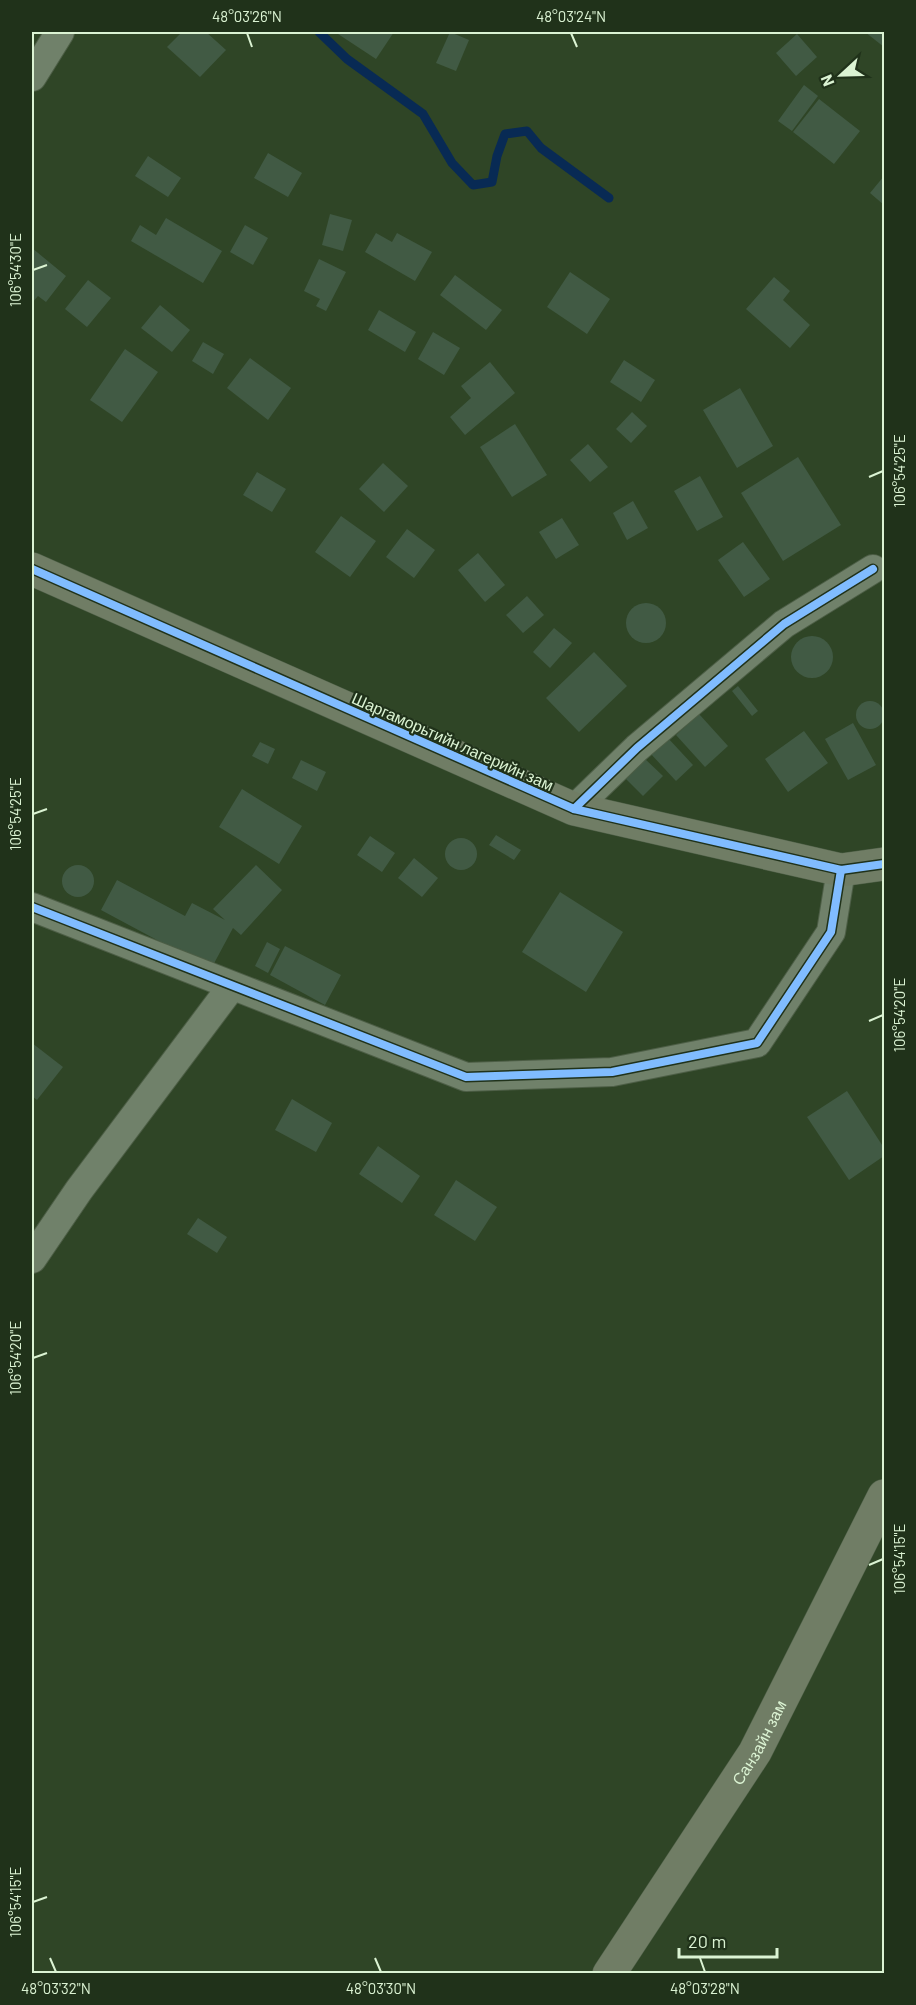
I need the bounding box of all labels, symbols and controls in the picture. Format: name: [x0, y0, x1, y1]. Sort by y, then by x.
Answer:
text: 48°03'26"N: [212, 7, 282, 25]
text: 48°03'24"N: [536, 7, 606, 25]
north arrow: [811, 45, 871, 105]
text: N: [816, 72, 837, 89]
text: 106°54'30"E: [6, 233, 24, 307]
text: 106°54'25"E: [890, 434, 908, 508]
street label: Шаргаморьтийн лагерийн зам: [349, 688, 557, 794]
text: 106°54'25"E: [6, 777, 24, 851]
text: 106°54'20"E: [890, 978, 908, 1052]
text: 106°54'20"E: [6, 1321, 24, 1395]
text: 106°54'15"E: [890, 1524, 908, 1594]
street label: Санзайн зам: [727, 1697, 789, 1788]
text: 106°54'15"E: [6, 1867, 24, 1937]
scale bar: [679, 1921, 776, 1959]
text: 20 m: [688, 1930, 726, 1952]
text: 48°03'32"N: [21, 1979, 91, 1997]
text: 48°03'30"N: [346, 1979, 416, 1997]
text: 48°03'28"N: [670, 1979, 740, 1997]

